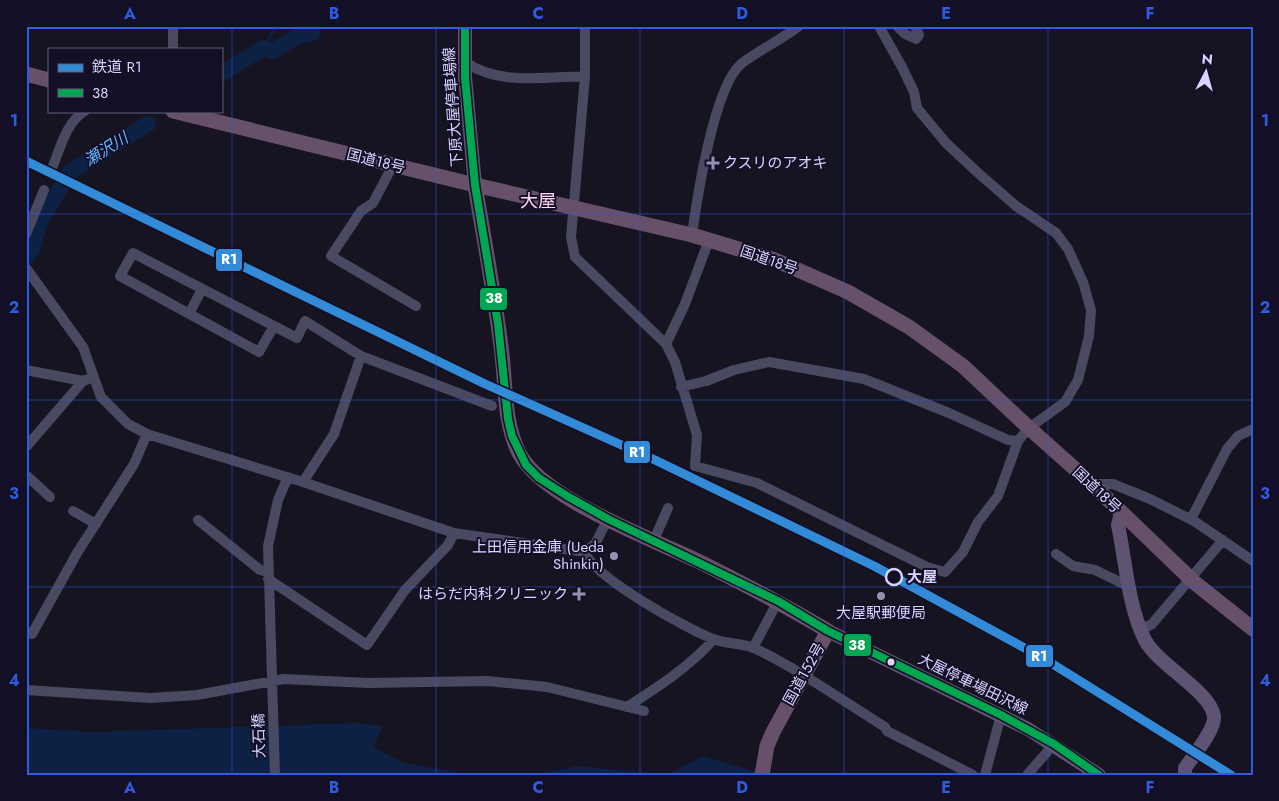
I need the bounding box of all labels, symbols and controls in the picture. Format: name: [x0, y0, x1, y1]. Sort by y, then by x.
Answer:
text: A: [123, 2, 136, 25]
text: B: [329, 2, 339, 25]
text: C: [532, 2, 544, 25]
text: D: [736, 2, 748, 25]
text: E: [941, 2, 951, 25]
text: F: [1146, 2, 1154, 25]
street label: 下原大屋停車場線: [438, 46, 468, 168]
legend: [48, 48, 222, 112]
north arrow: [1182, 48, 1232, 98]
text: N: [1201, 49, 1214, 70]
text: 鉄道 R1: [92, 56, 142, 78]
text: 38: [92, 82, 108, 104]
text: 1: [10, 109, 18, 132]
text: 1: [1261, 109, 1269, 132]
water label: 瀬沢川: [80, 125, 134, 171]
street label: 国道18号: [344, 143, 408, 179]
place label: クスリのアオキ: [723, 152, 828, 174]
marker: クスリのアオキ: [707, 157, 719, 169]
district label: 大屋: [520, 188, 556, 214]
street label: 国道18号: [737, 240, 801, 280]
line badge: R1: [215, 248, 243, 272]
text: R1: [221, 249, 237, 269]
line badge: 38: [479, 287, 508, 311]
text: 38: [485, 288, 503, 308]
text: 2: [9, 296, 19, 319]
text: 2: [1260, 296, 1270, 319]
line badge: R1: [623, 440, 651, 464]
text: R1: [629, 442, 645, 462]
street label: 国道18号: [1068, 462, 1126, 518]
text: 3: [9, 482, 19, 505]
text: 3: [1260, 482, 1270, 505]
place label: 上田信用金庫 (Ueda Shinkin): [472, 536, 604, 575]
marker: 上田信用金庫 (Ueda Shinkin): [608, 550, 620, 562]
place label: 大屋: [907, 566, 937, 588]
marker: 大屋: [885, 568, 903, 586]
place label: はらだ内科クリニック: [418, 583, 568, 605]
marker: はらだ内科クリニック: [572, 587, 586, 601]
marker: 大屋駅郵便局: [875, 590, 887, 602]
place label: 大屋駅郵便局: [836, 602, 926, 624]
line badge: 38: [843, 633, 872, 657]
text: 38: [848, 635, 866, 655]
street label: 国道152号: [778, 639, 830, 709]
line badge: R1: [1025, 644, 1054, 668]
text: R1: [1031, 646, 1047, 666]
street label: 大屋停車場田沢線: [914, 648, 1032, 720]
unlabelled marker: [886, 657, 896, 667]
text: 4: [8, 669, 20, 692]
text: 4: [1259, 669, 1271, 692]
street label: 大石橋: [247, 713, 271, 759]
text: A: [123, 776, 136, 799]
text: B: [329, 776, 339, 799]
text: C: [532, 776, 544, 799]
text: D: [736, 776, 748, 799]
text: E: [941, 776, 951, 799]
text: F: [1146, 776, 1154, 799]

